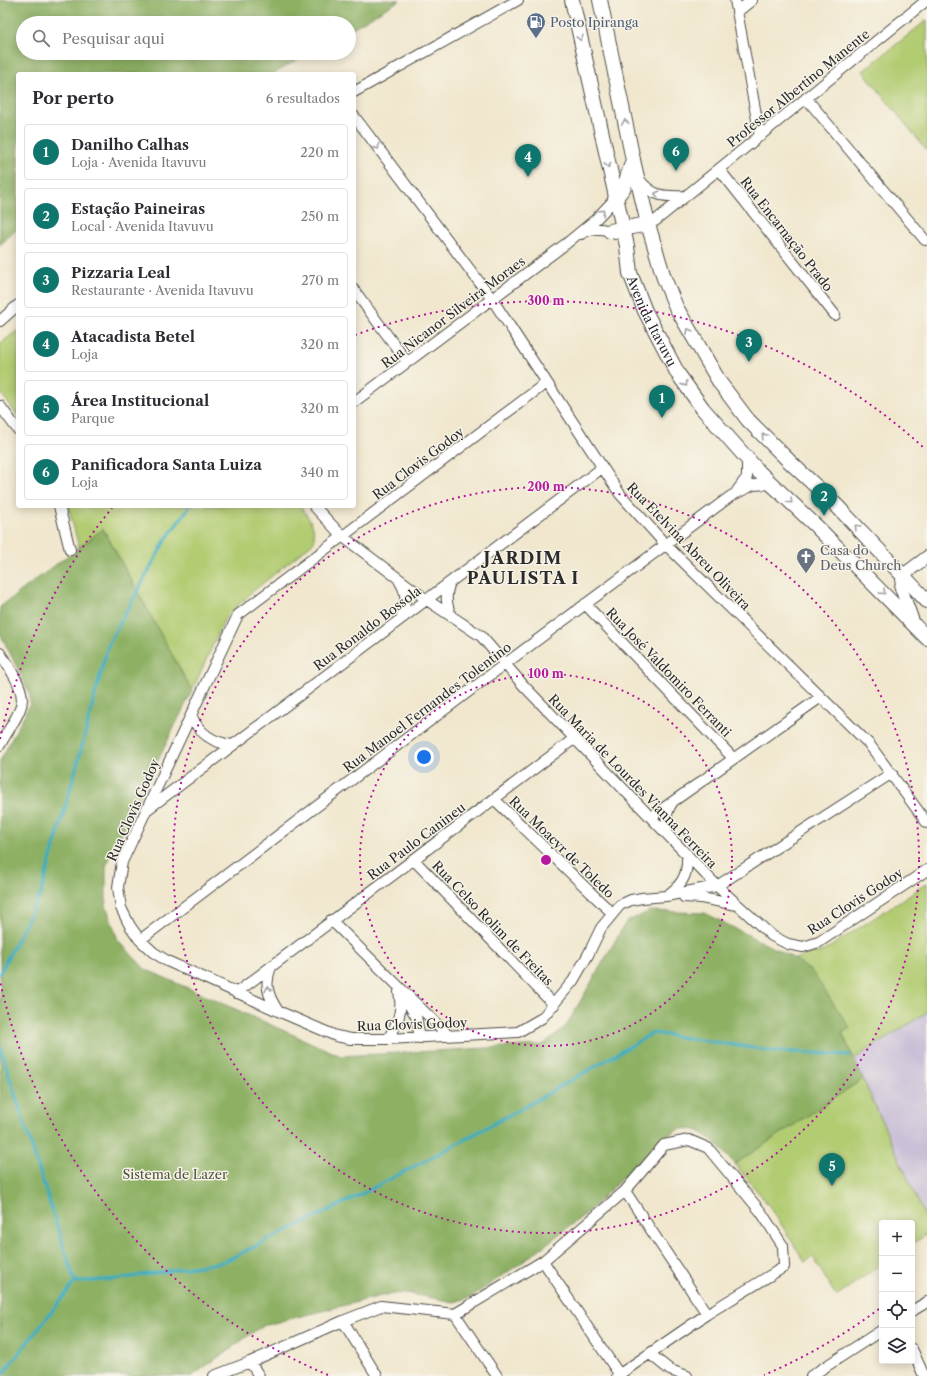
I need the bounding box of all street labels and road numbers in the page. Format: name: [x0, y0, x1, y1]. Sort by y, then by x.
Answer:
street label: Professor Albertino Manente: [724, 26, 872, 150]
street label: Rua Encarnação Prado: [737, 174, 837, 294]
street label: Rua Nicanor Silveira Moraes: [378, 253, 528, 371]
street label: Avenida Itavuvu: [623, 272, 681, 369]
street label: Rua Clovis Godoy: [369, 423, 468, 503]
street label: Rua Etelvina Abreu Oliveira: [624, 479, 754, 613]
street label: Rua Ronaldo Bossola: [310, 582, 424, 674]
street label: Rua José Valdomiro Ferranti: [603, 604, 735, 740]
street label: Rua Manoel Fernandes Tolentino: [340, 638, 514, 776]
street label: Rua Maria de Lourdes Vianna Ferreira: [545, 691, 721, 871]
street label: Rua Clovis Godoy: [103, 756, 163, 864]
street label: Rua Moacyr de Toledo: [506, 793, 618, 901]
street label: Rua Paulo Canineu: [364, 799, 468, 883]
street label: Rua Celso Rolim de Freitas: [429, 857, 557, 989]
street label: Rua Clovis Godoy: [804, 864, 906, 938]
street label: Rua Clovis Godoy: [357, 1014, 468, 1034]

